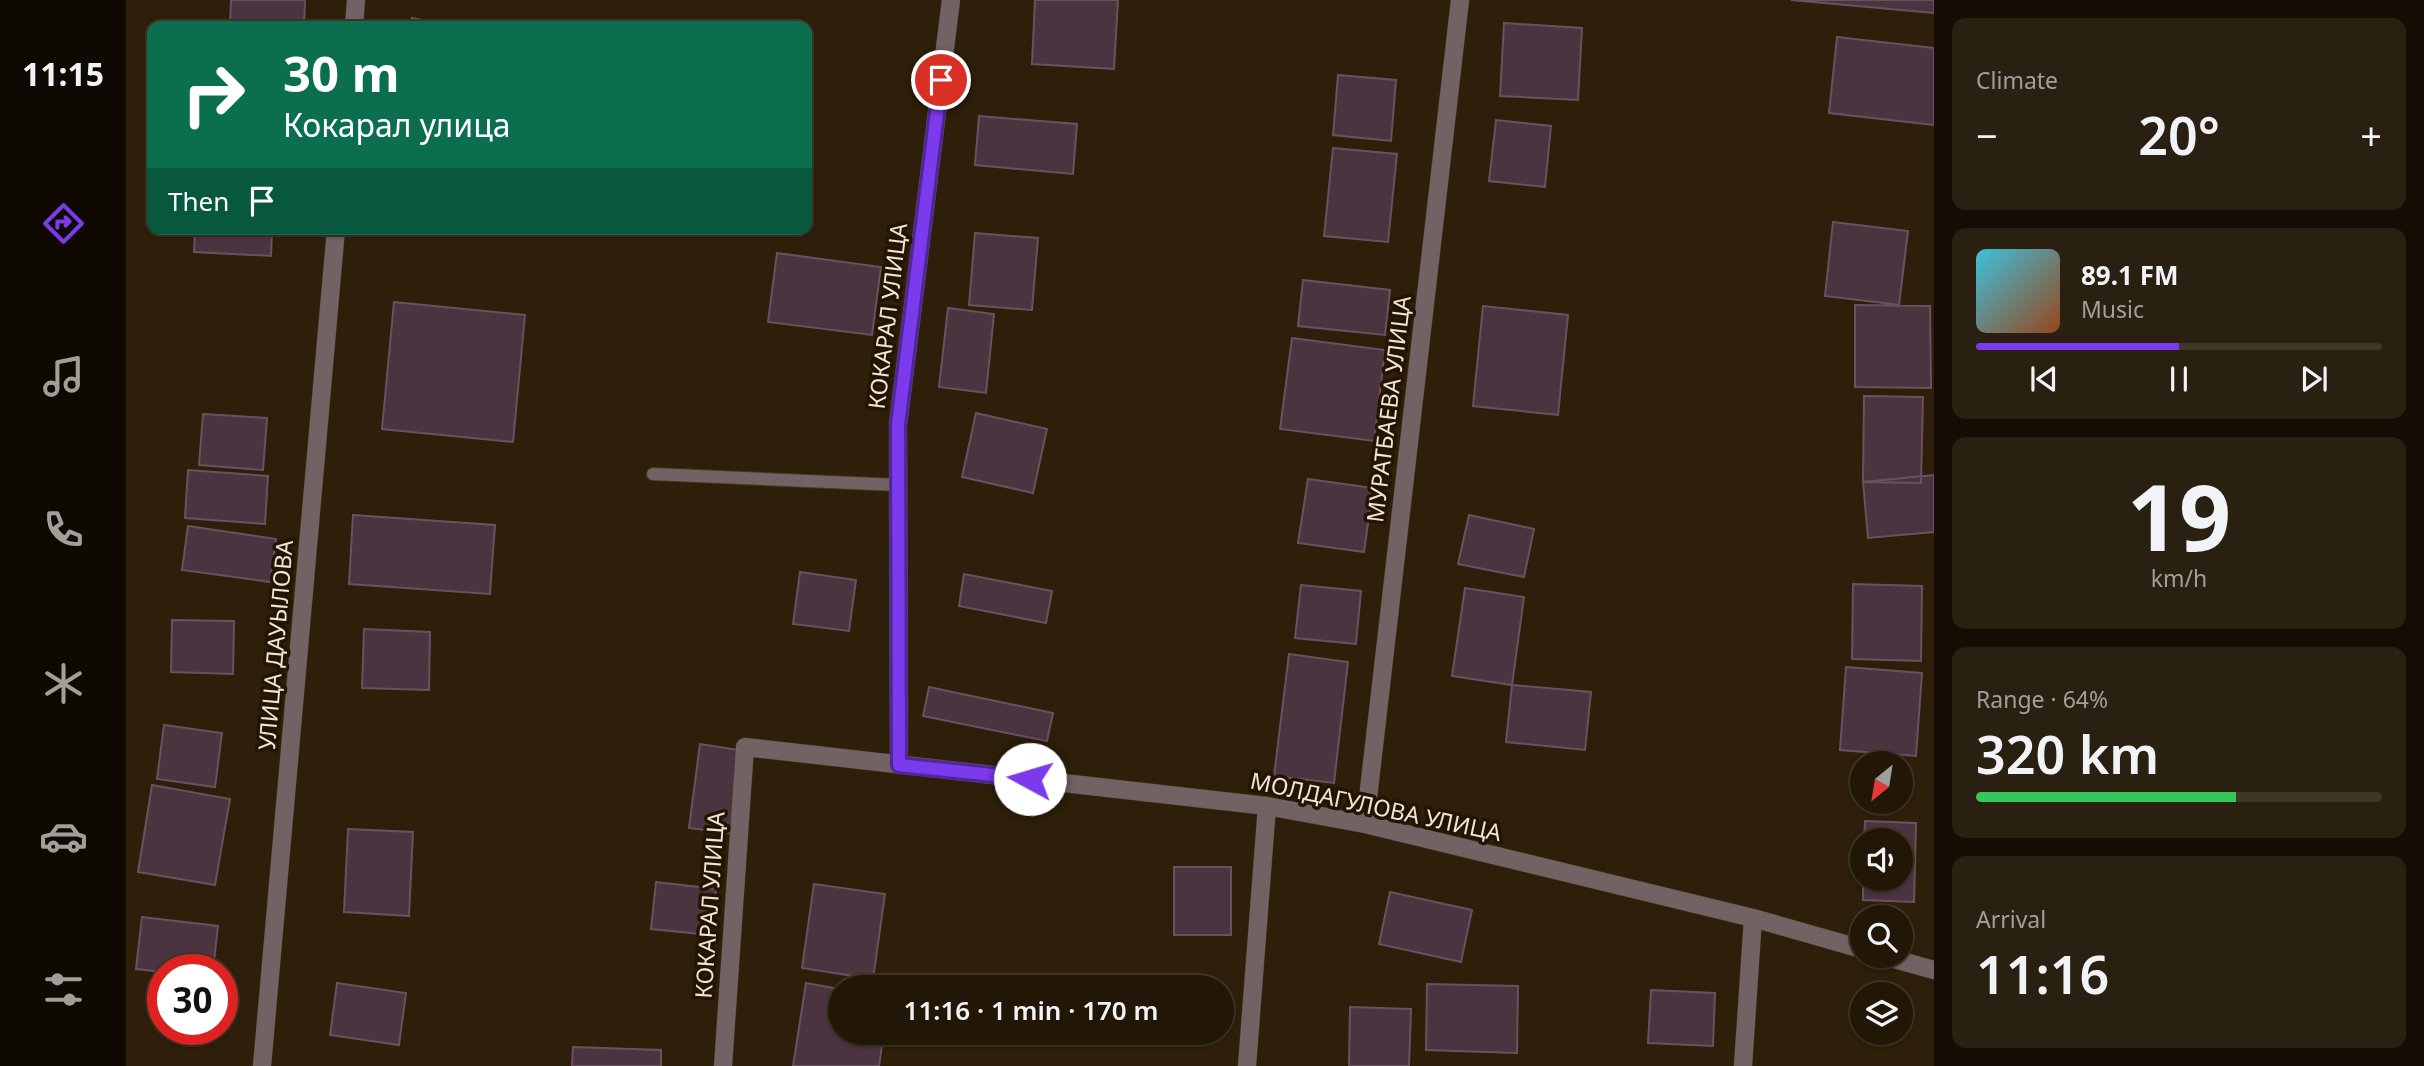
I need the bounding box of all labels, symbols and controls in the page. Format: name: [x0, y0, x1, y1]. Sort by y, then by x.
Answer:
text: 30 m: [283, 40, 400, 106]
icon: right: [168, 49, 259, 140]
pin: [911, 50, 971, 110]
text: 11:15: [22, 52, 104, 95]
icon: arrive: [922, 61, 960, 99]
text: Climate: [1976, 64, 2058, 96]
text: 20°: [2138, 99, 2220, 170]
text: Кокарал улица: [283, 103, 511, 146]
text: −: [1976, 109, 1998, 161]
text: +: [2360, 109, 2382, 161]
icon: arrive: [243, 182, 281, 220]
text: Then: [168, 183, 229, 219]
icon: directions: [39, 199, 88, 248]
street label: КОКАРАЛ УЛИЦА: [860, 221, 914, 411]
text: 89.1 FM: [2081, 257, 2178, 293]
text: Music: [2081, 293, 2144, 325]
street label: МУРАТБАЕВА УЛИЦА: [1358, 294, 1418, 524]
icon: music: [39, 352, 88, 401]
icon: previous: [2025, 360, 2063, 398]
icon: pause: [2160, 360, 2198, 398]
icon: next: [2295, 360, 2333, 398]
text: 19: [2127, 454, 2231, 578]
icon: phone: [39, 505, 88, 554]
street label: УЛИЦА ДАУЫЛОВА: [250, 538, 300, 751]
text: km/h: [2151, 562, 2207, 594]
icon: climate: [39, 659, 88, 708]
text: Range · 64%: [1976, 683, 2108, 715]
text: 320 km: [1976, 718, 2159, 789]
position arrow: [993, 742, 1067, 816]
north arrow: [1850, 751, 1913, 814]
map controls: [1850, 751, 1913, 1045]
street label: МОЛДАГУЛОВА УЛИЦА: [1248, 764, 1505, 848]
street label: КОКАРАЛ УЛИЦА: [687, 810, 732, 999]
icon: car: [39, 812, 88, 861]
button: sound: [1850, 828, 1913, 891]
text: Arrival: [1976, 903, 2046, 935]
button: search: [1850, 905, 1913, 968]
text: 11:16: [1976, 938, 2109, 1009]
speed limit sign: 30: [147, 954, 238, 1045]
icon: filters: [39, 965, 88, 1014]
button: layers: [1850, 982, 1913, 1045]
text: 11:16 · 1 min · 170 m: [904, 992, 1158, 1028]

